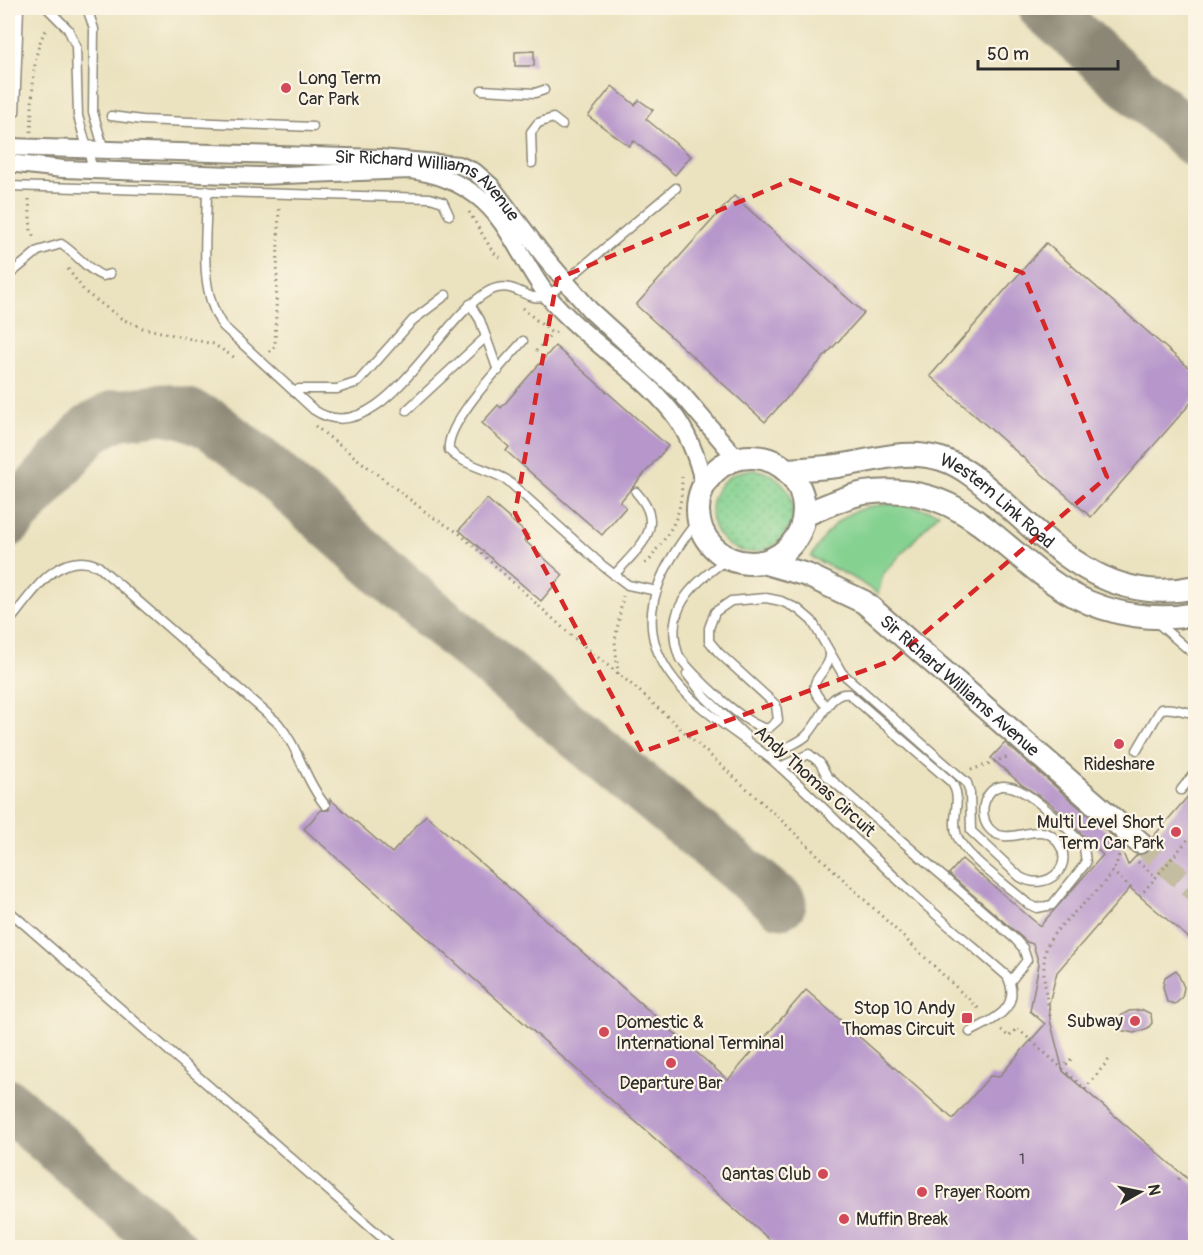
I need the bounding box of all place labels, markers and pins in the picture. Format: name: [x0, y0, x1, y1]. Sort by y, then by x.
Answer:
place label: Long Term Car Park: [298, 67, 381, 111]
marker: Long Term Car Park: [279, 81, 293, 95]
marker: Rideshare: [1112, 737, 1126, 751]
place label: Rideshare: [1083, 753, 1155, 776]
place label: Multi Level Short Term Car Park: [1037, 811, 1165, 855]
marker: Multi Level Short Term Car Park: [1169, 825, 1183, 839]
place label: Stop 10 Andy Thomas Circuit: [842, 997, 956, 1041]
place label: Subway: [1066, 1010, 1123, 1033]
place label: Domestic & International Terminal: [616, 1011, 784, 1055]
marker: Stop 10 Andy Thomas Circuit: [960, 1011, 974, 1025]
marker: Subway: [1128, 1014, 1142, 1028]
marker: Domestic & International Terminal: [597, 1025, 611, 1039]
marker: Departure Bar: [664, 1056, 678, 1070]
place label: Departure Bar: [619, 1072, 723, 1095]
place label: Qantas Club: [721, 1163, 811, 1186]
marker: Qantas Club: [816, 1167, 830, 1181]
place label: Prayer Room: [934, 1181, 1030, 1204]
marker: Prayer Room: [915, 1185, 929, 1199]
place label: Muffin Break: [856, 1208, 949, 1231]
marker: Muffin Break: [837, 1212, 851, 1226]

